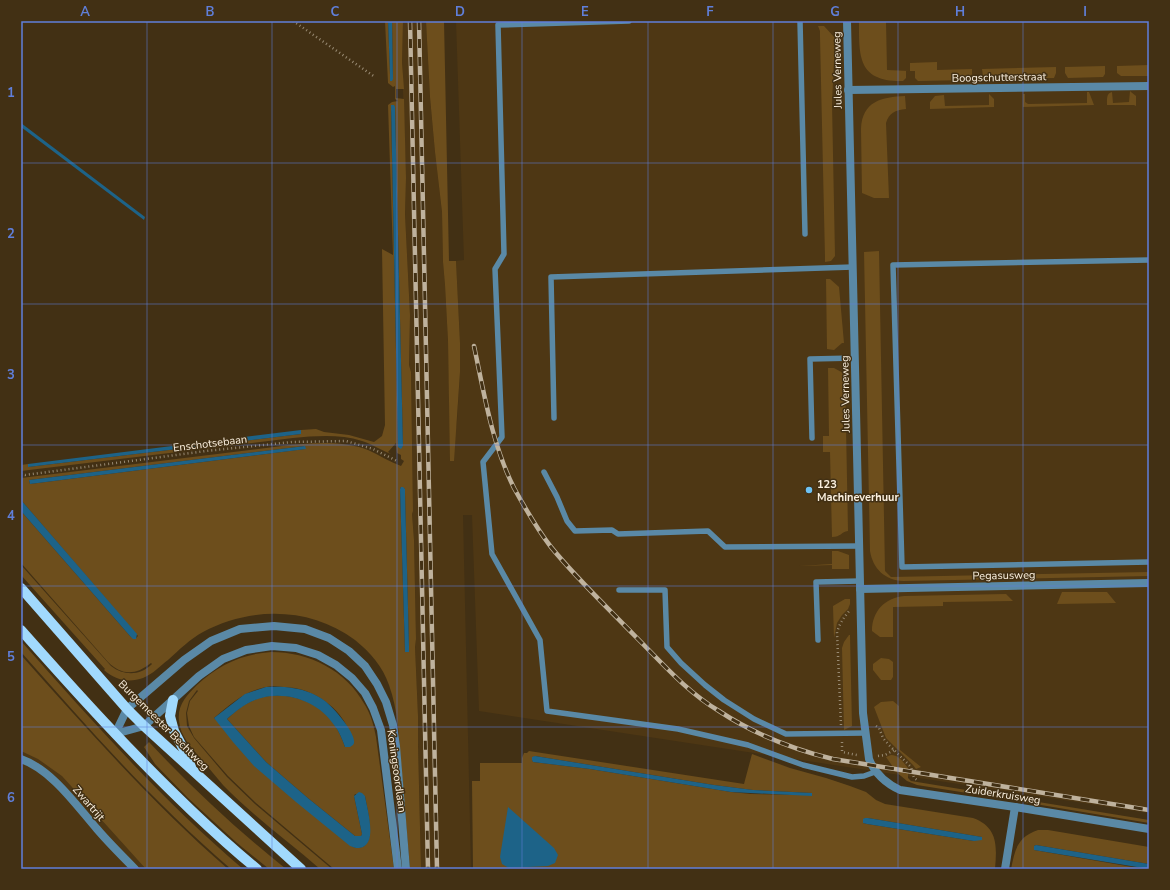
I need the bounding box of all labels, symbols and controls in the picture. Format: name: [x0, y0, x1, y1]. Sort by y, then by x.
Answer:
text: A: [80, 3, 90, 21]
text: B: [206, 3, 215, 21]
text: C: [331, 3, 340, 21]
text: D: [455, 3, 465, 21]
text: E: [581, 3, 589, 21]
text: F: [706, 3, 714, 21]
text: G: [830, 3, 840, 21]
text: H: [955, 3, 965, 21]
text: I: [1083, 3, 1087, 21]
street label: Jules Verneweg: [829, 31, 846, 110]
street label: Boogschutterstraat: [952, 69, 1047, 86]
text: 1: [7, 84, 15, 102]
text: 2: [7, 225, 15, 243]
street label: Jules Verneweg: [837, 355, 854, 434]
text: 3: [7, 366, 15, 384]
street label: Enschotsebaan: [172, 432, 248, 455]
place label: 123 Machineverhuur: [817, 477, 899, 505]
marker: 123 Machineverhuur: [804, 485, 814, 495]
text: 4: [7, 507, 15, 525]
street label: Pegasusweg: [972, 567, 1036, 584]
text: 5: [7, 648, 15, 666]
street label: Burgemeester Bechtweg: [115, 677, 212, 774]
street label: Koningsoordlaan: [383, 729, 410, 813]
street label: Zuiderkruisweg: [964, 781, 1042, 808]
street label: Zwartrijt: [69, 782, 108, 824]
text: 6: [7, 789, 15, 807]

